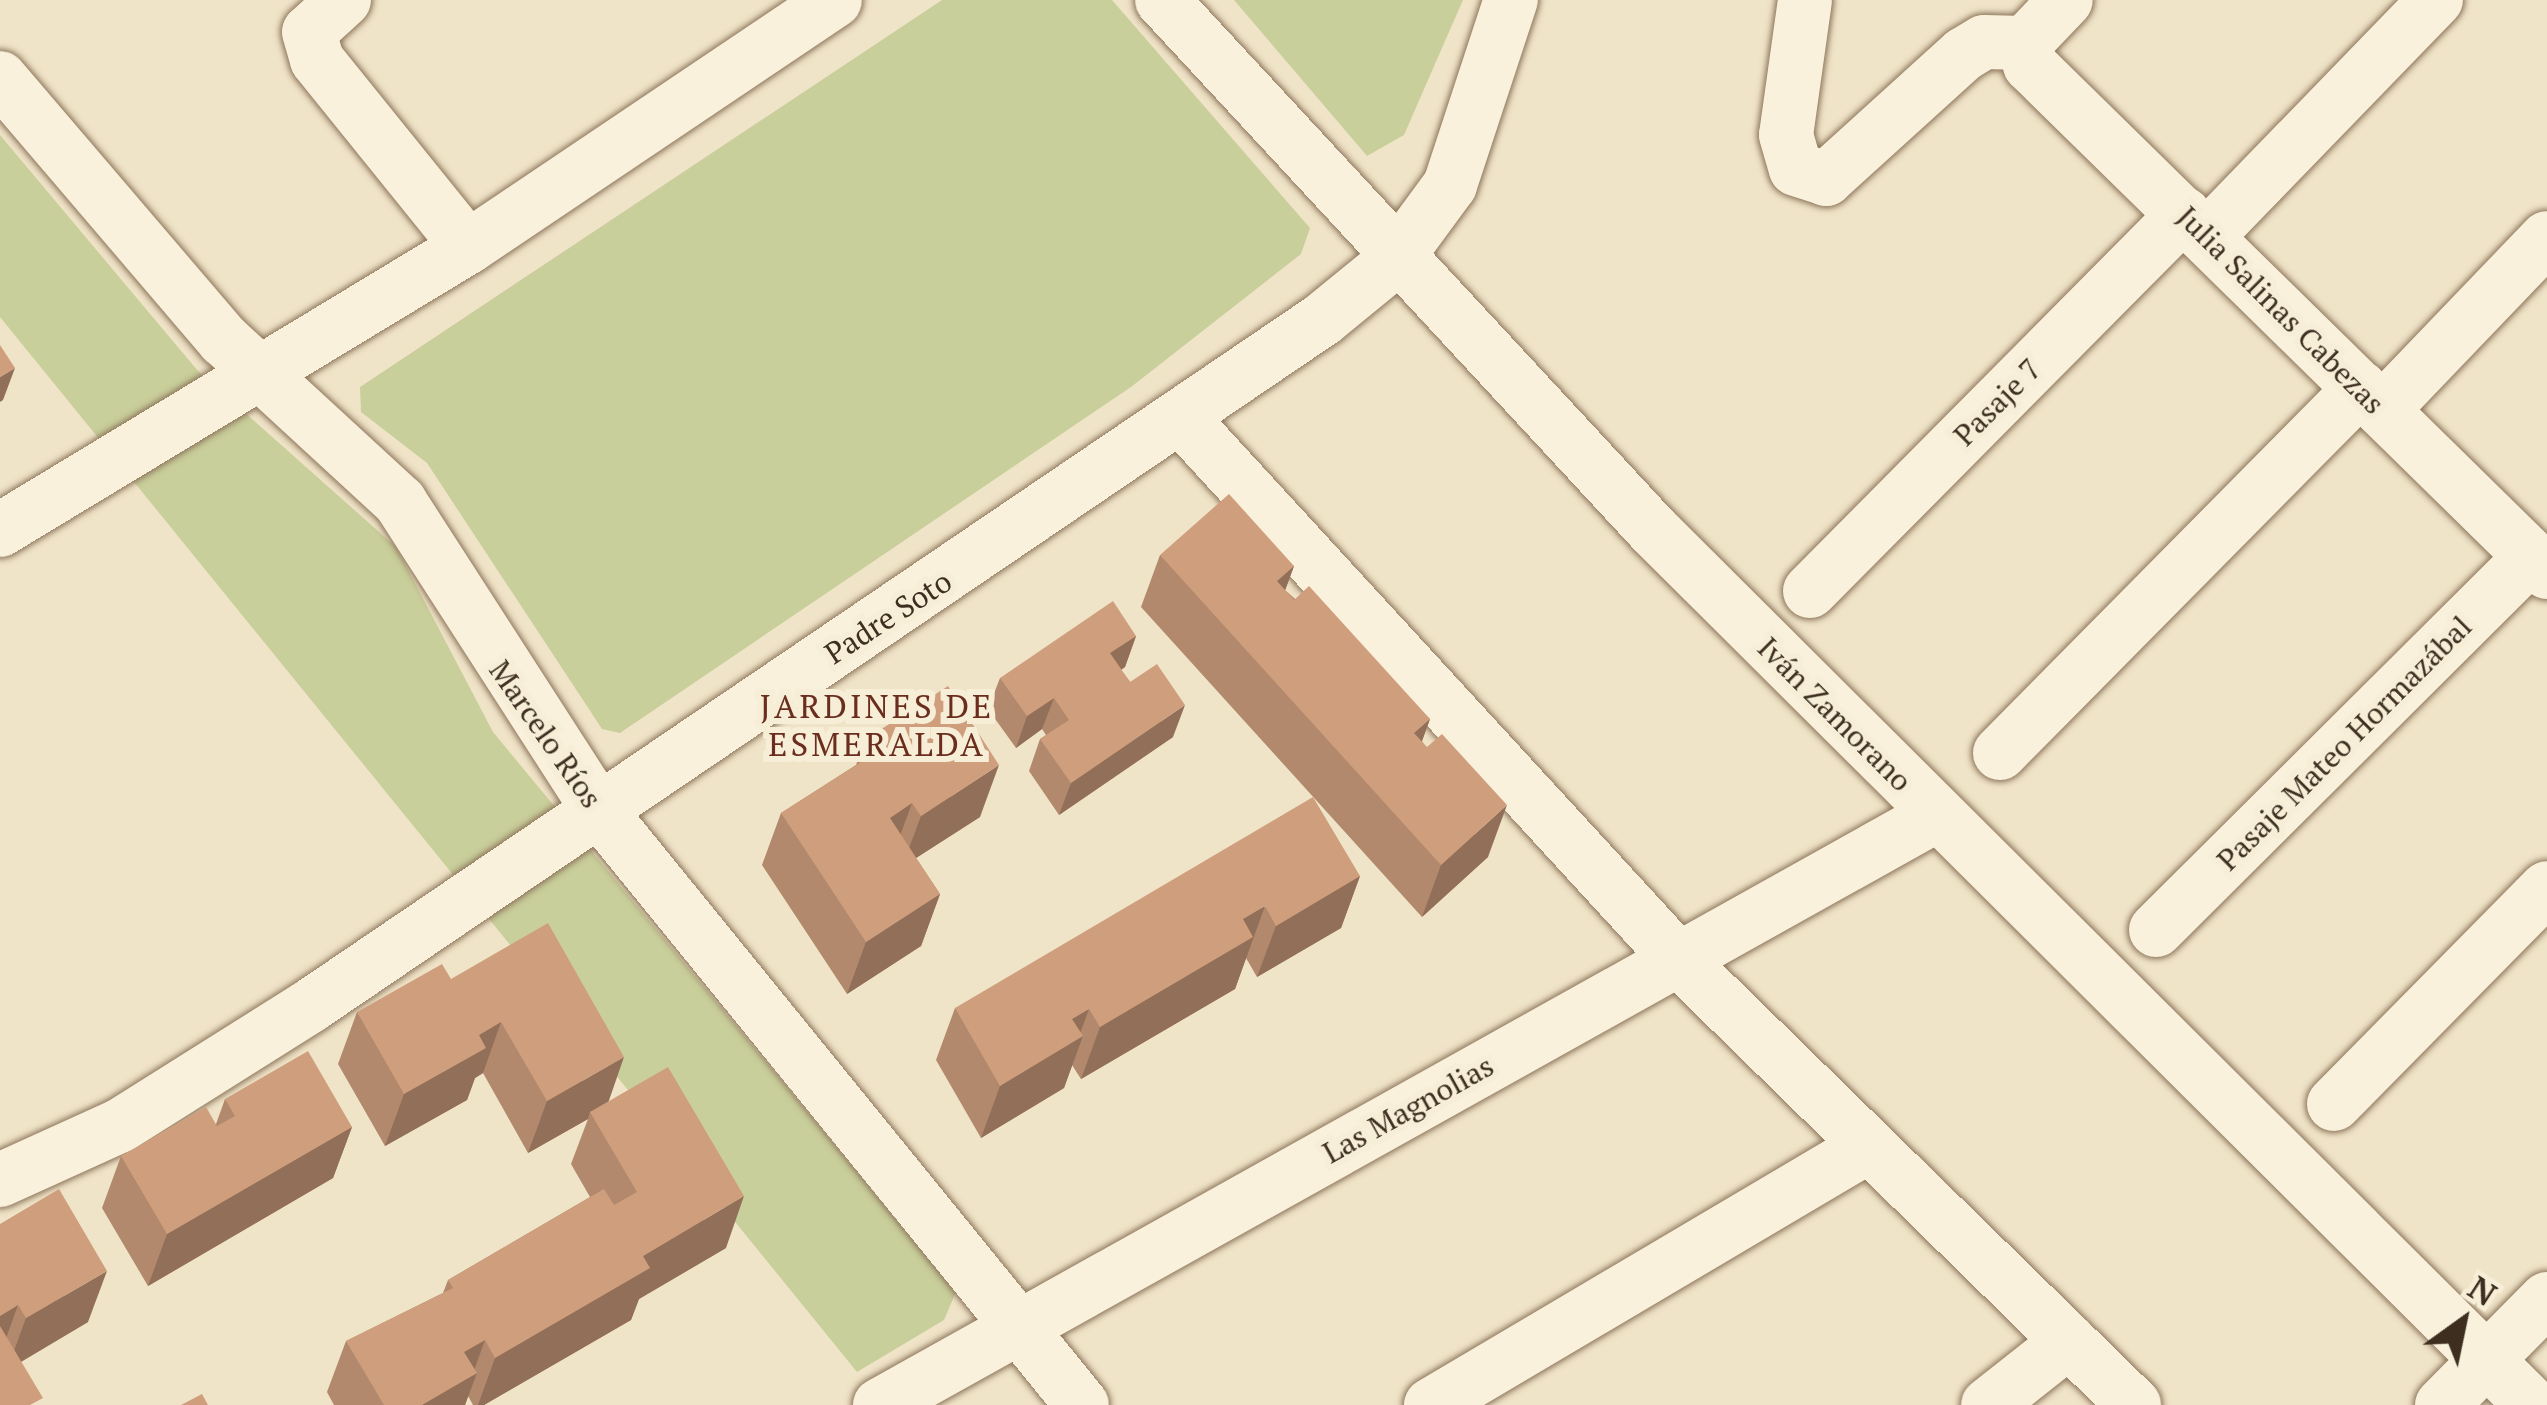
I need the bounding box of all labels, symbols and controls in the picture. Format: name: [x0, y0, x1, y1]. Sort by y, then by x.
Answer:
street label: Julia Salinas Cabezas: [2170, 199, 2392, 421]
street label: Pasaje 7: [1946, 351, 2048, 453]
street label: Padre Soto: [818, 563, 958, 671]
street label: Pasaje Mateo Hormazábal: [2209, 608, 2479, 878]
street label: Iván Zamorano: [1750, 629, 1920, 799]
street label: Marcelo Ríos: [482, 653, 610, 815]
district label: JARDINES DE ESMERALDA: [760, 686, 994, 764]
street label: Las Magnolias: [1316, 1047, 1500, 1171]
north arrow: [2403, 1261, 2523, 1381]
text: N: [2461, 1266, 2505, 1315]

